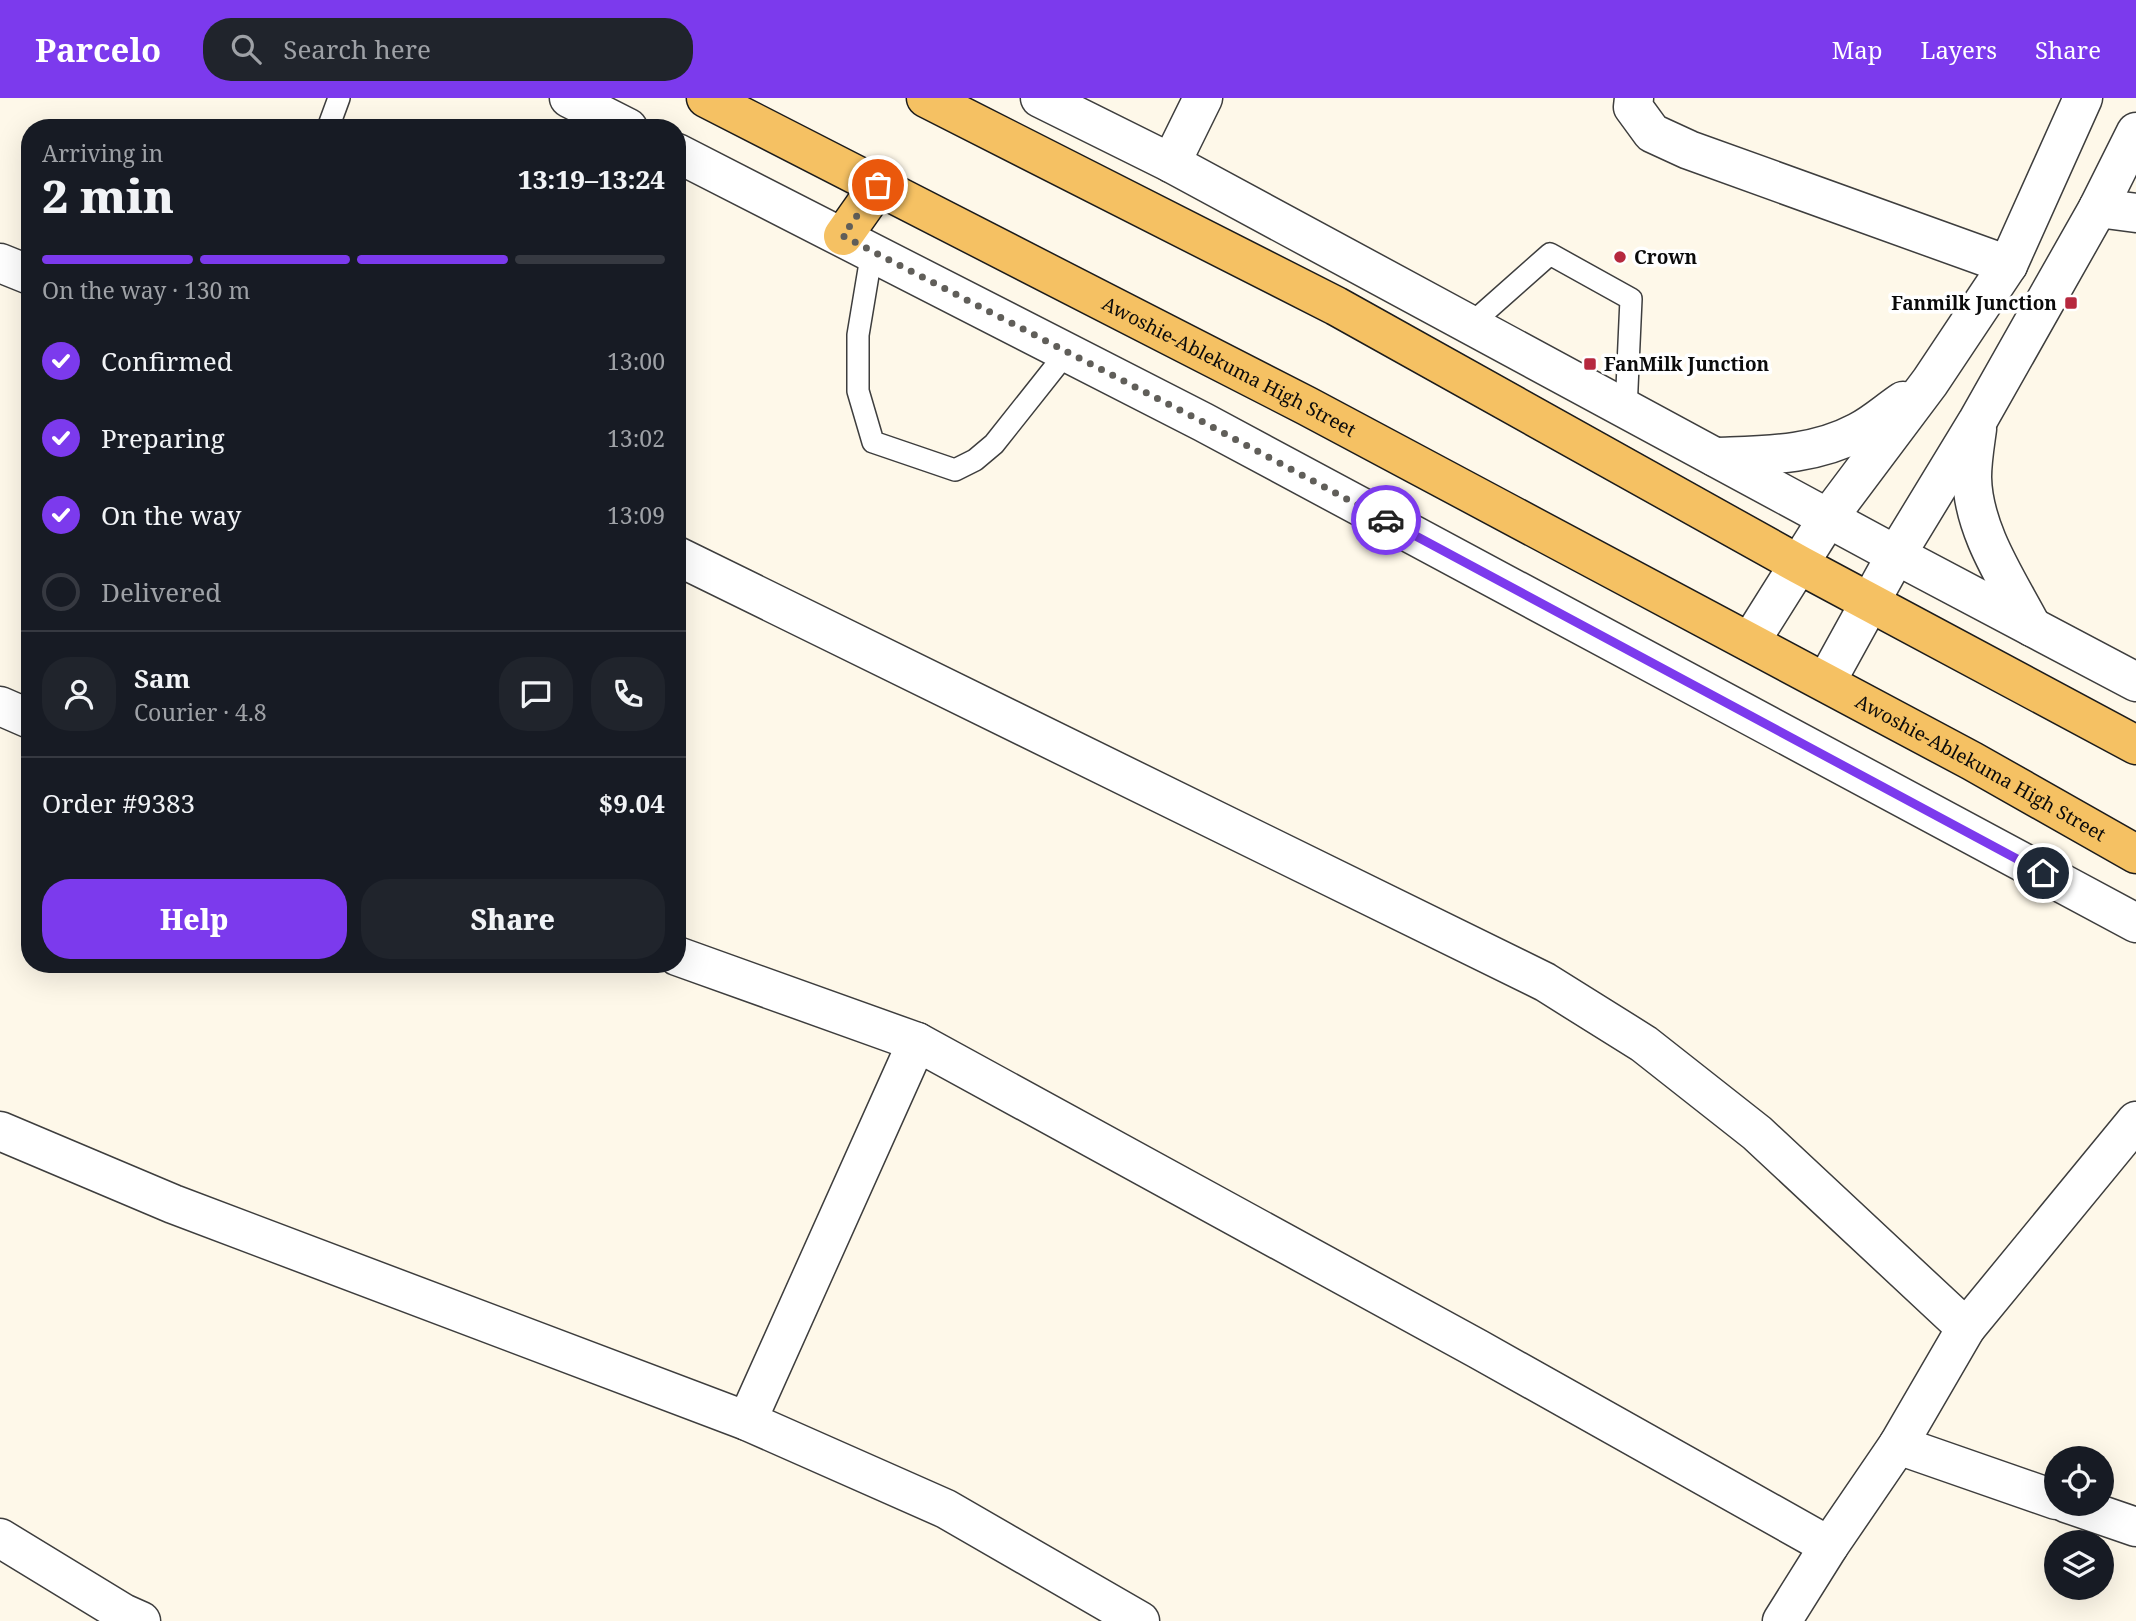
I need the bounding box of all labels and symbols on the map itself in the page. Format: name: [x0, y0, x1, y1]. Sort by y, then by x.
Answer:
pin: [848, 155, 908, 215]
place label: Crown: [1634, 244, 1698, 270]
marker: Crown: [1612, 249, 1628, 265]
street label: Awoshie-Ablekuma High Street: [1098, 290, 1361, 443]
place label: Fanmilk Junction: [1891, 290, 2057, 316]
marker: Fanmilk Junction: [2063, 295, 2079, 311]
place label: FanMilk Junction: [1604, 351, 1770, 377]
marker: FanMilk Junction: [1582, 356, 1598, 372]
courier: [1351, 485, 1421, 555]
street label: Awoshie-Ablekuma High Street: [1851, 688, 2111, 847]
pin: [2013, 843, 2073, 903]

